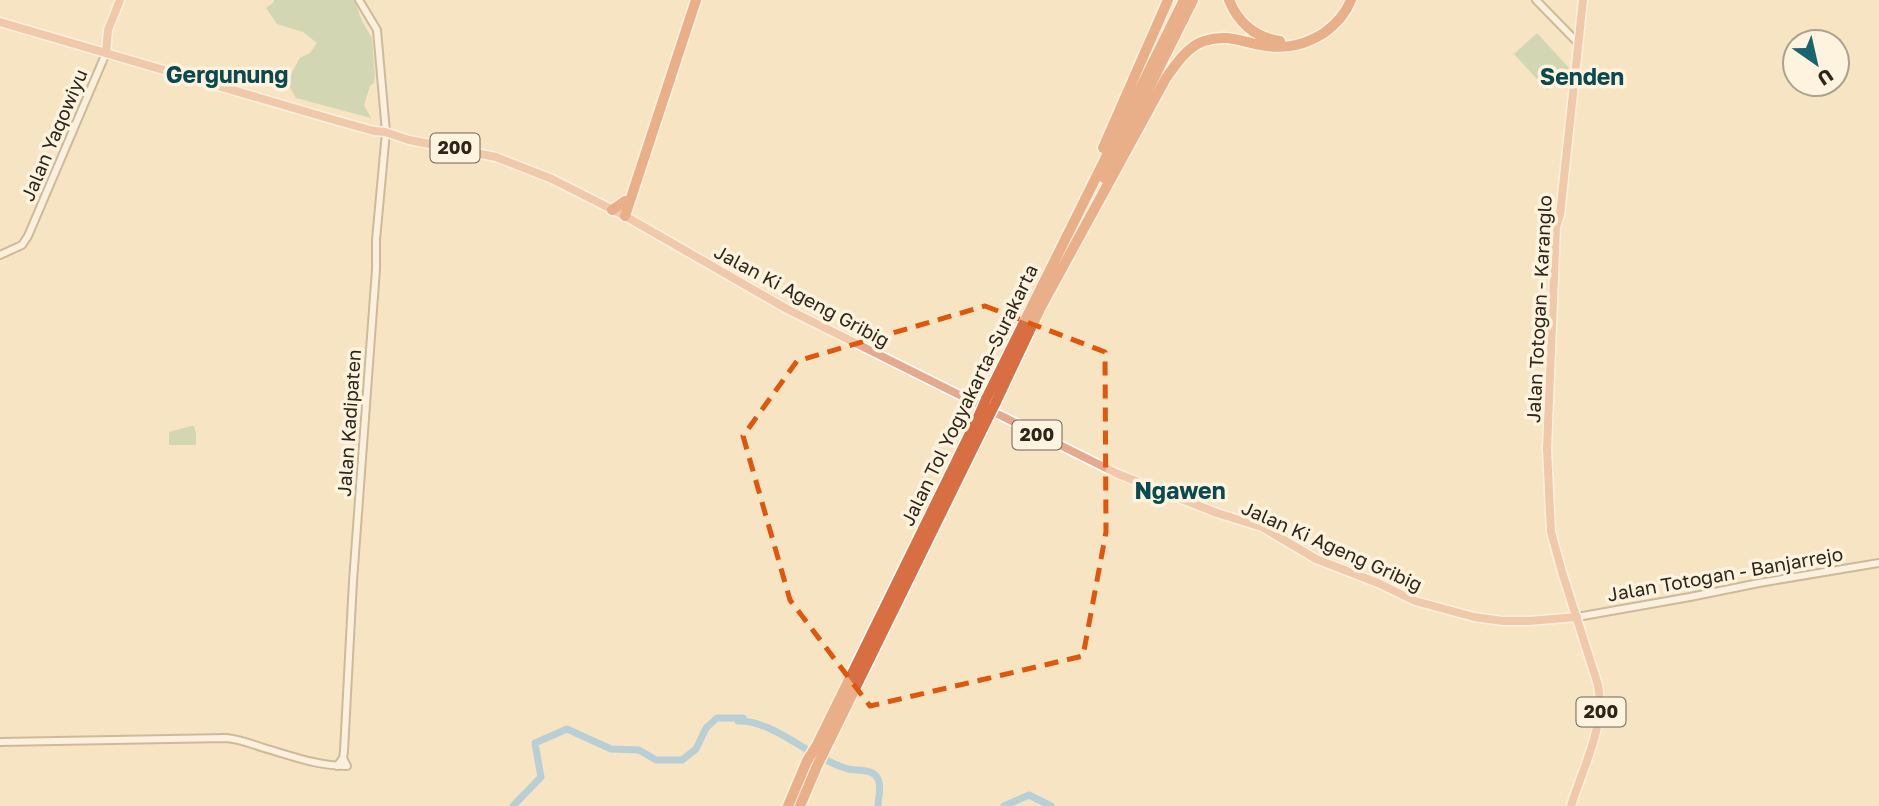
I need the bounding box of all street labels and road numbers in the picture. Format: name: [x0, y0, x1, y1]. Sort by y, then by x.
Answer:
street label: Jalan Yaqowiyu: [15, 65, 92, 204]
road number: 200: [430, 134, 480, 162]
street label: Jalan Totogan - Karanglo: [1521, 194, 1556, 423]
street label: Jalan Ki Ageng Gribig: [711, 240, 894, 352]
street label: Jalan Tol Yogyakarta–Surakarta: [895, 260, 1042, 529]
street label: Jalan Kadipaten: [332, 349, 365, 497]
road number: 200: [1012, 421, 1062, 450]
street label: Jalan Ki Ageng Gribig: [1238, 495, 1426, 596]
street label: Jalan Totogan - Banjarrejo: [1605, 541, 1845, 606]
road number: 200: [1576, 698, 1626, 726]

